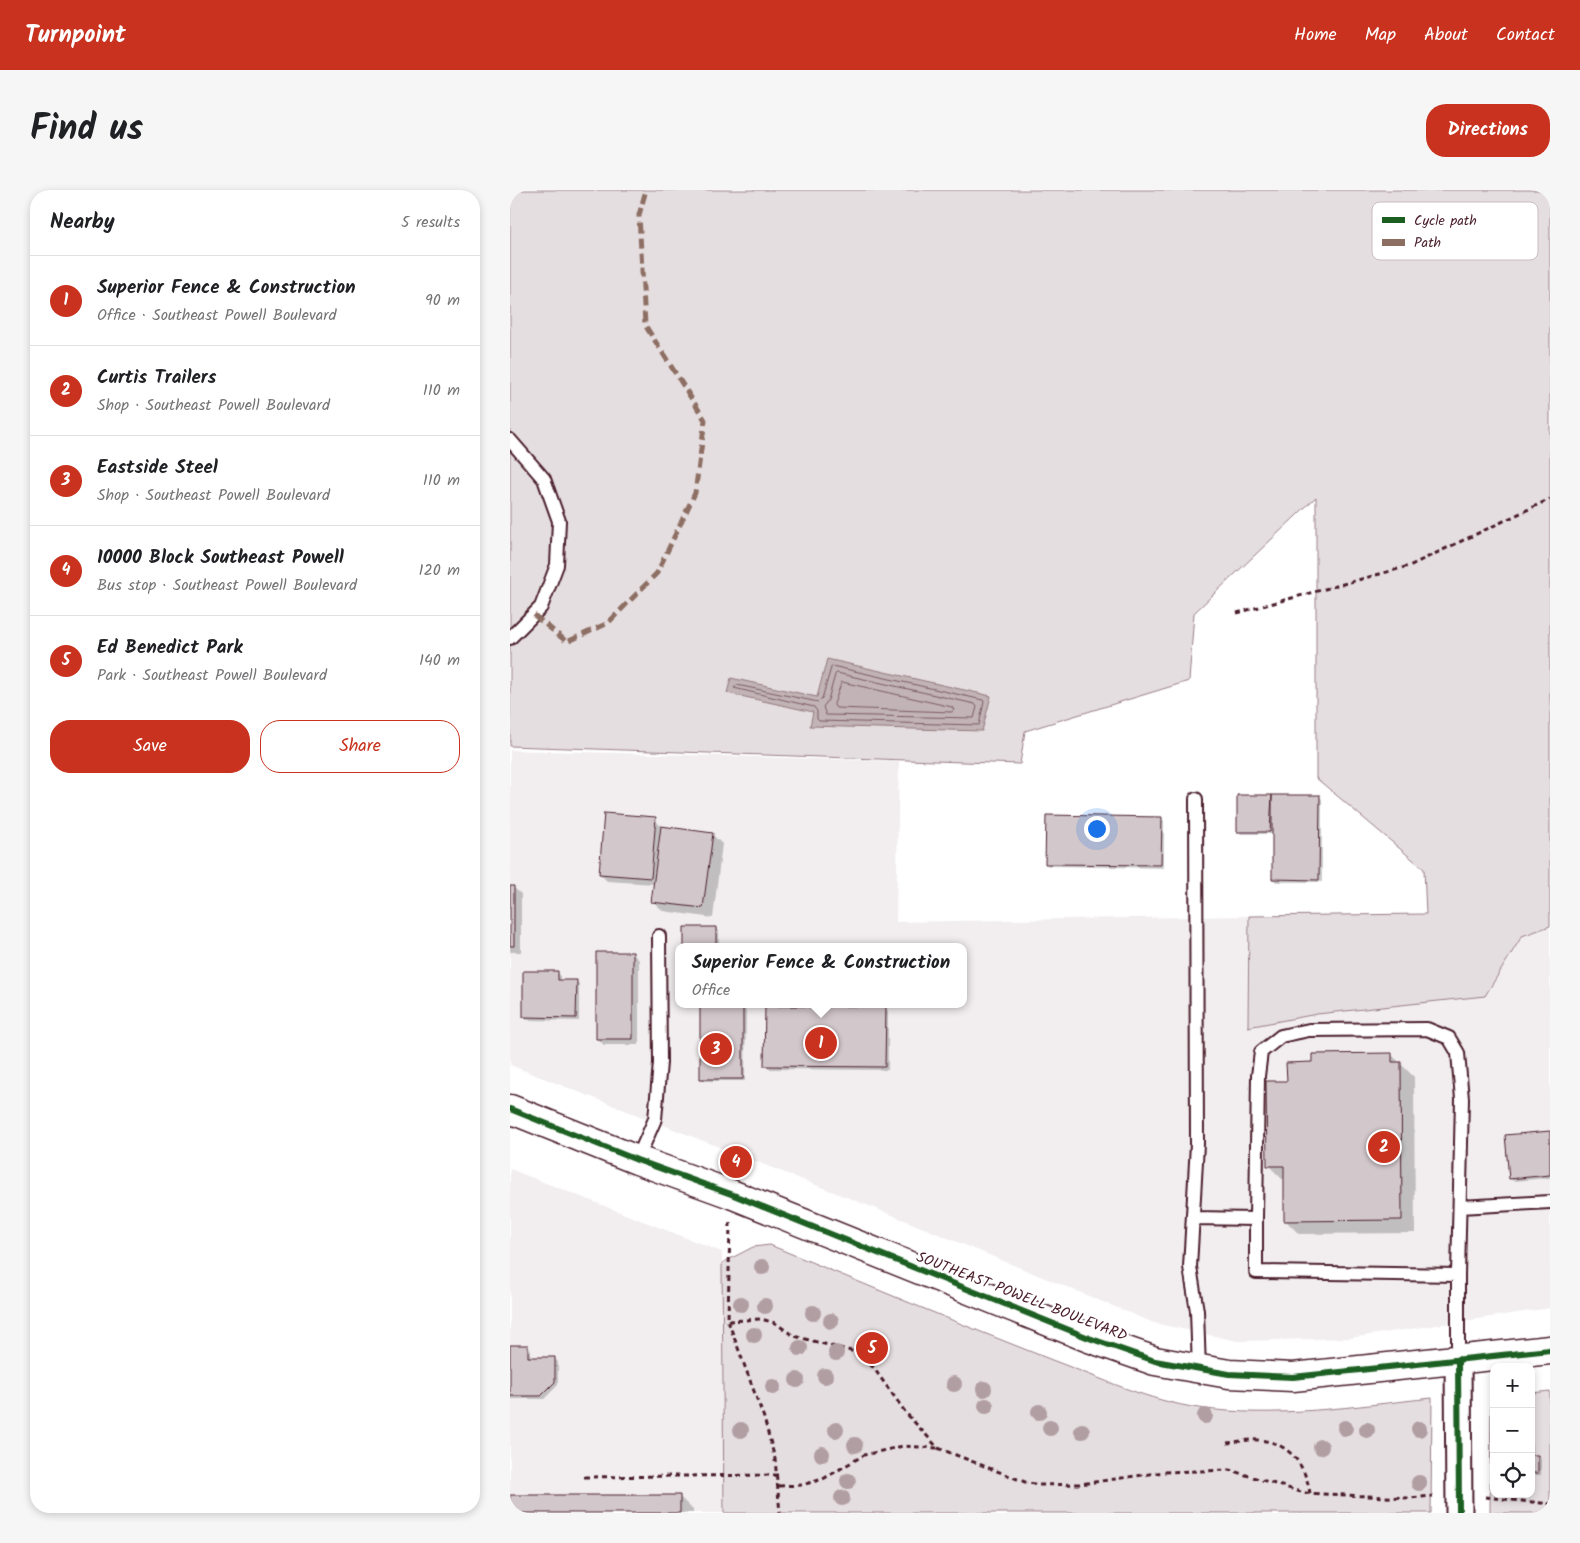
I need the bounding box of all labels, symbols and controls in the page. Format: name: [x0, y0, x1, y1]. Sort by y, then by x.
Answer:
text: Turnpoint: [25, 16, 126, 55]
text: Home: [1294, 21, 1337, 50]
text: Map: [1365, 21, 1396, 50]
text: About: [1424, 21, 1468, 50]
text: Contact: [1496, 21, 1555, 50]
text: Find us: [30, 102, 143, 158]
button: Directions: [1426, 104, 1550, 157]
legend: [1372, 202, 1538, 260]
text: Nearby: [50, 206, 115, 239]
text: 5 results: [401, 210, 460, 235]
text: Cycle path: [1414, 210, 1477, 232]
text: Path: [1414, 232, 1441, 254]
text: Superior Fence & Construction: [97, 273, 356, 303]
text: 1: [64, 288, 68, 313]
text: 90 m: [425, 288, 460, 313]
text: Office · Southeast Powell Boulevard: [97, 303, 337, 328]
text: Curtis Trailers: [97, 363, 216, 393]
text: 2: [61, 378, 71, 403]
text: 110 m: [423, 378, 460, 403]
text: Shop · Southeast Powell Boulevard: [97, 393, 330, 418]
text: Eastside Steel: [97, 453, 218, 483]
text: 3: [62, 468, 70, 493]
text: 110 m: [423, 468, 460, 493]
text: Shop · Southeast Powell Boulevard: [97, 483, 330, 508]
text: 10000 Block Southeast Powell: [97, 543, 344, 573]
text: 4: [62, 558, 70, 583]
text: 120 m: [419, 558, 460, 583]
text: Bus stop · Southeast Powell Boulevard: [97, 573, 357, 598]
text: Ed Benedict Park: [97, 633, 243, 663]
text: 5: [62, 648, 70, 673]
text: 140 m: [419, 648, 460, 673]
text: Park · Southeast Powell Boulevard: [97, 663, 327, 688]
button: Save: [50, 720, 250, 773]
button: Share: [260, 720, 460, 773]
your location: [1084, 816, 1110, 842]
popup: [675, 943, 967, 1008]
text: Superior Fence & Construction: [692, 948, 950, 978]
text: Office: [692, 978, 730, 1003]
pin: 1: [805, 1024, 837, 1062]
pin: 3: [700, 1030, 732, 1068]
pin: 2: [1368, 1128, 1400, 1166]
pin: 4: [720, 1143, 752, 1181]
street label: SOUTHEAST POWELL BOULEVARD: [913, 1245, 1131, 1348]
pin: 5: [856, 1329, 888, 1367]
map controls: [1490, 1363, 1535, 1498]
button: +: [1490, 1363, 1535, 1408]
button: −: [1490, 1408, 1535, 1453]
button: locate: [1490, 1453, 1535, 1498]

